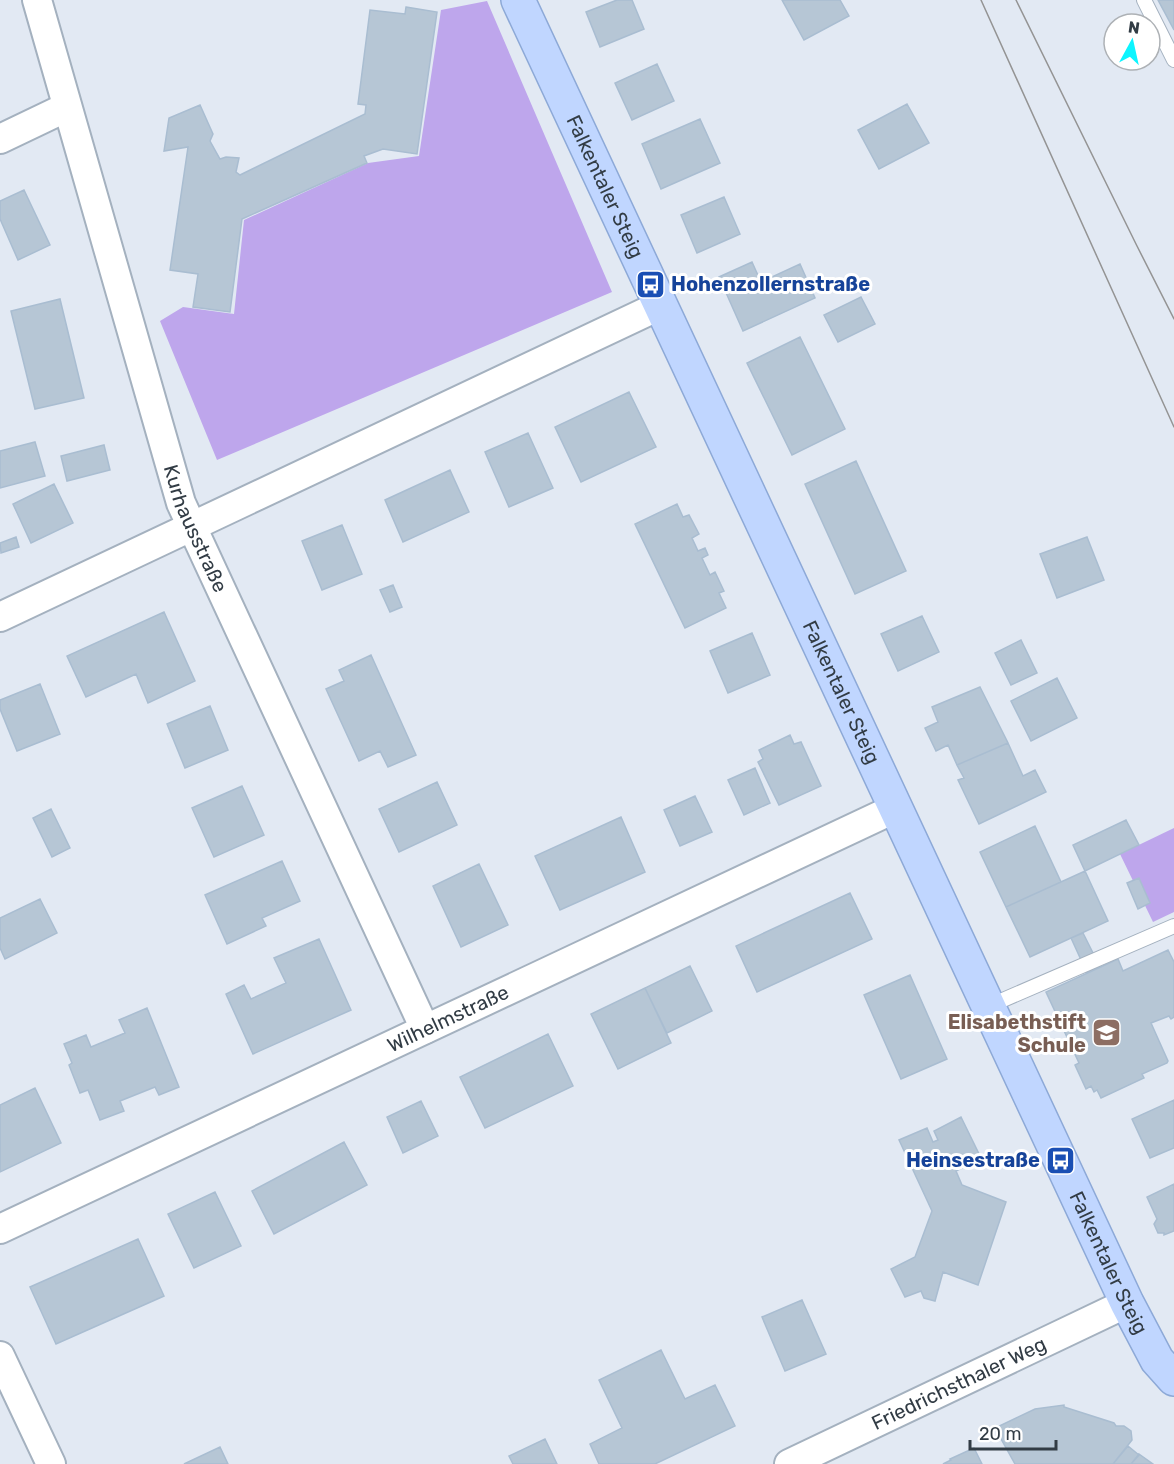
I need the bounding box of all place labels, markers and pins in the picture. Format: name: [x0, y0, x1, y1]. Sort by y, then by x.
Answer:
bus stop icon: Hohenzollernstraße: [634, 268, 666, 300]
place label: Hohenzollernstraße: [671, 272, 870, 296]
place label: Elisabethstift Schule: [948, 1010, 1086, 1057]
school or university icon: Elisabethstift Schule: [1091, 1017, 1123, 1049]
bus stop icon: Heinsestraße: [1045, 1144, 1077, 1176]
place label: Heinsestraße: [906, 1148, 1040, 1172]

